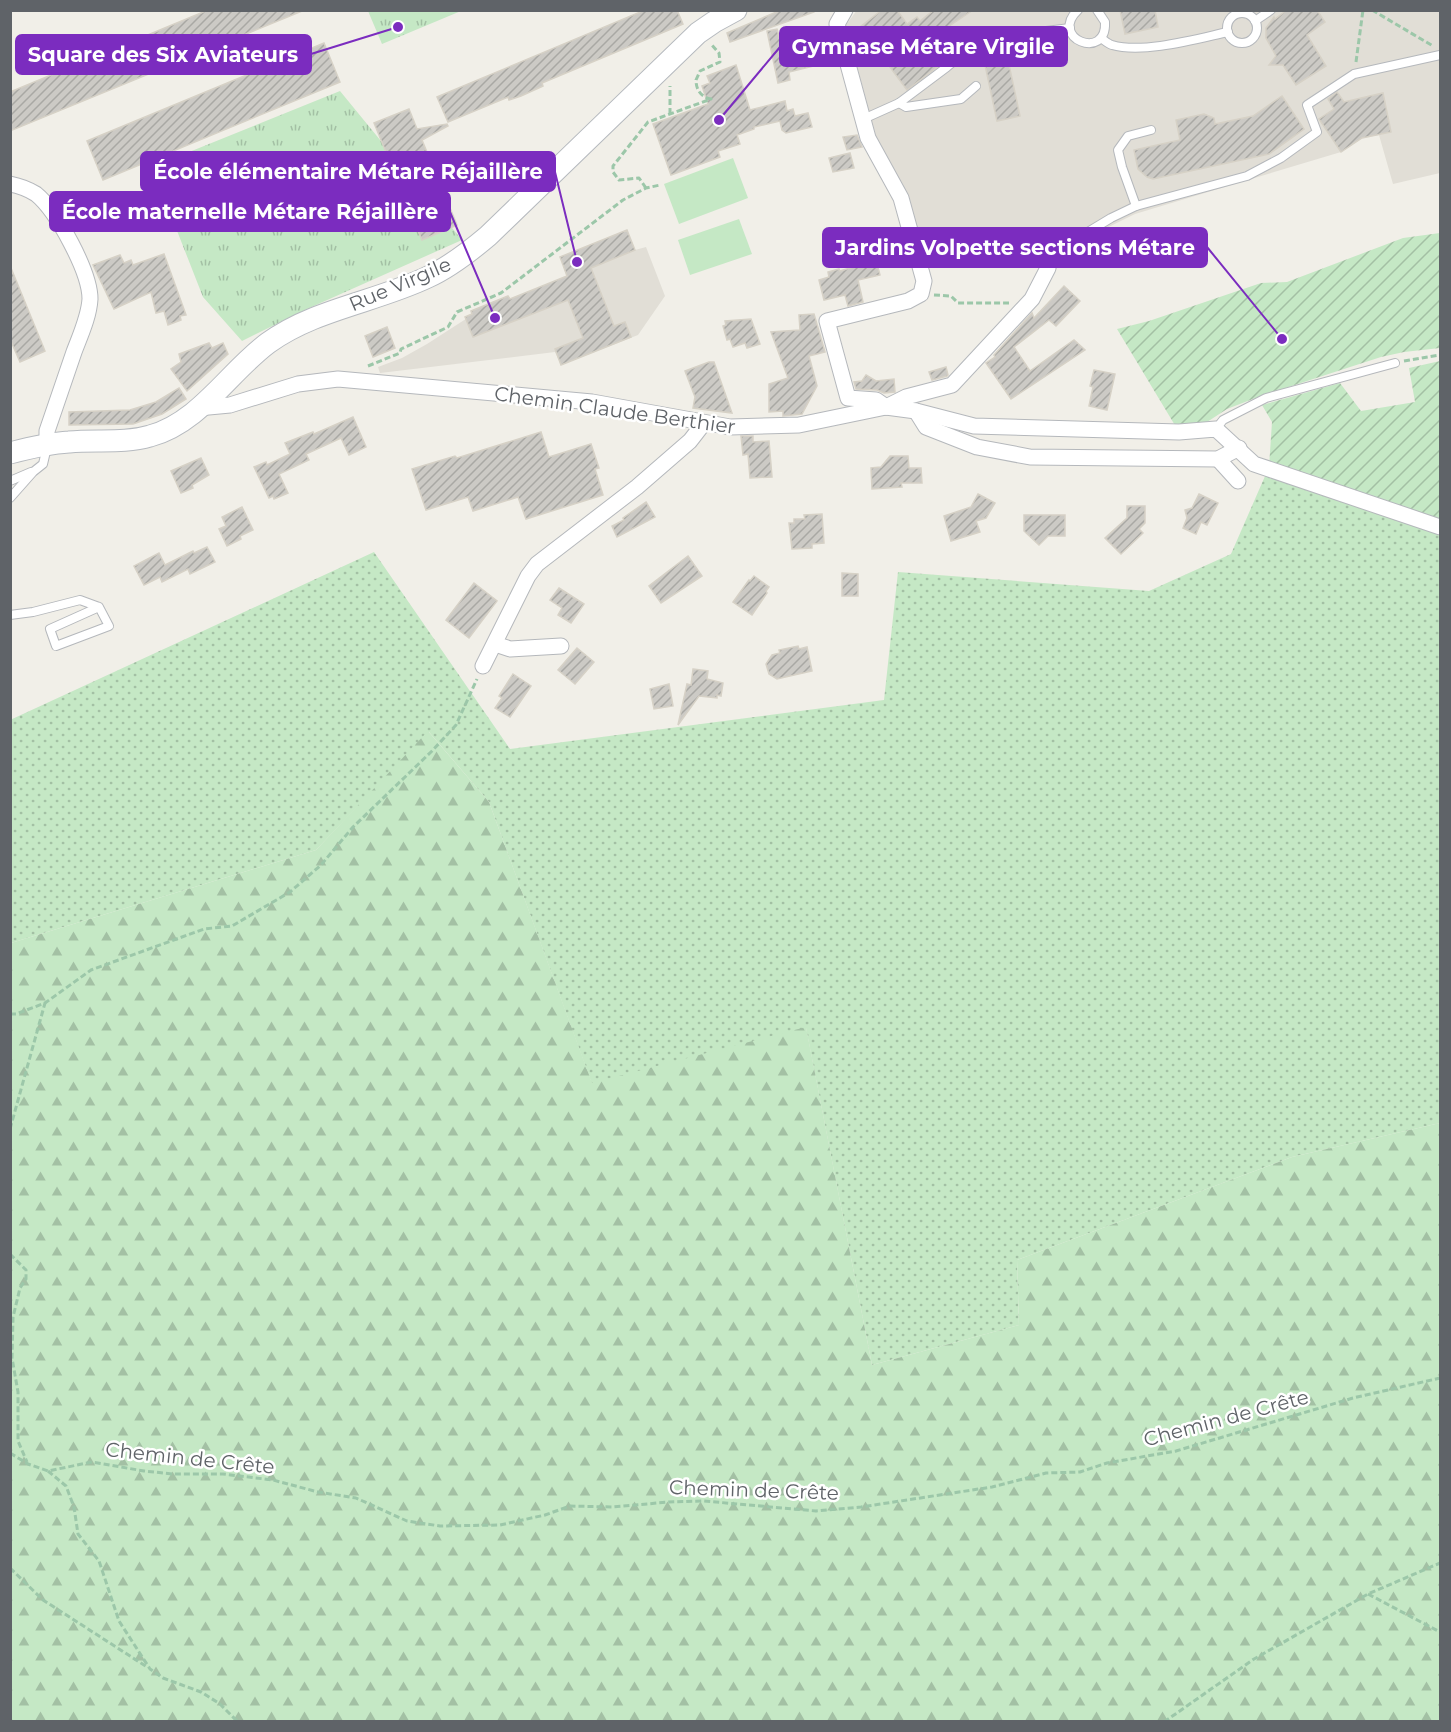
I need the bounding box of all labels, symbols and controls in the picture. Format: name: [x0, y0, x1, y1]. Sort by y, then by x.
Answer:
callout: Gymnase Métare Virgile: [780, 27, 1067, 66]
text: Gymnase Métare Virgile: [791, 34, 1055, 59]
callout: Square des Six Aviateurs: [16, 35, 311, 74]
text: Square des Six Aviateurs: [28, 42, 298, 67]
callout: École élémentaire Métare Réjaillère: [141, 152, 555, 191]
text: École élémentaire Métare Réjaillère: [153, 159, 543, 184]
callout: École maternelle Métare Réjaillère: [50, 192, 450, 231]
text: École maternelle Métare Réjaillère: [62, 199, 438, 224]
callout: Jardins Volpette sections Métare: [823, 228, 1207, 267]
text: Jardins Volpette sections Métare: [834, 235, 1195, 260]
street label: Rue Virgile: [345, 252, 455, 316]
street label: Chemin Claude Berthier: [493, 381, 737, 439]
street label: Chemin de Crête: [1141, 1384, 1311, 1452]
street label: Chemin de Crête: [104, 1437, 276, 1479]
street label: Chemin de Crête: [669, 1475, 839, 1505]

